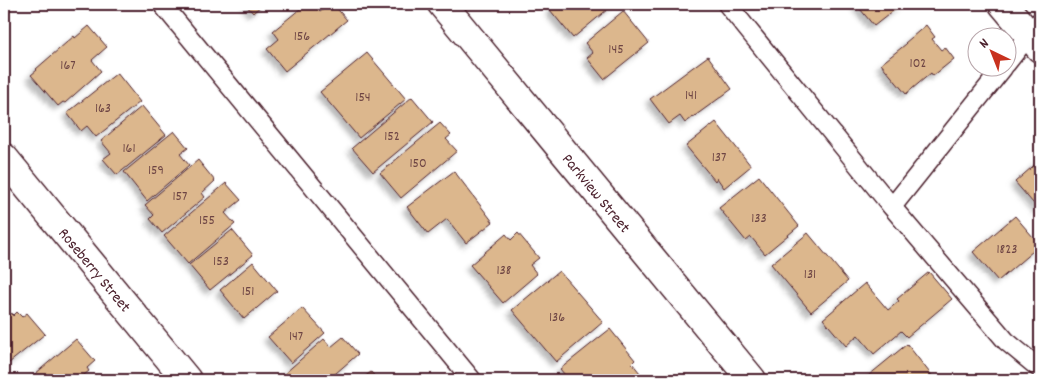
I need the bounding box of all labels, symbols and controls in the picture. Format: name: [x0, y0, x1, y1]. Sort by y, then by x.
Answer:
house number: 156: [294, 27, 310, 47]
north arrow: [966, 28, 1016, 78]
text: N: [975, 34, 994, 54]
house number: 145: [608, 40, 624, 60]
house number: 102: [910, 54, 926, 74]
house number: 167: [60, 56, 76, 76]
house number: 141: [685, 86, 697, 106]
house number: 154: [355, 88, 371, 108]
house number: 163: [95, 99, 111, 119]
house number: 152: [384, 127, 400, 147]
house number: 161: [123, 139, 136, 159]
house number: 137: [712, 148, 726, 168]
street label: Parkview Street: [556, 149, 635, 239]
house number: 150: [409, 154, 427, 174]
house number: 159: [148, 161, 164, 181]
house number: 157: [173, 187, 187, 207]
house number: 133: [751, 209, 767, 229]
house number: 155: [199, 211, 215, 231]
street label: Roseberry Street: [52, 223, 136, 318]
house number: 1823: [996, 240, 1018, 260]
house number: 153: [213, 252, 229, 272]
house number: 138: [497, 261, 512, 281]
house number: 131: [804, 265, 816, 285]
house number: 151: [242, 282, 254, 302]
house number: 136: [549, 308, 565, 328]
house number: 147: [289, 327, 303, 347]

